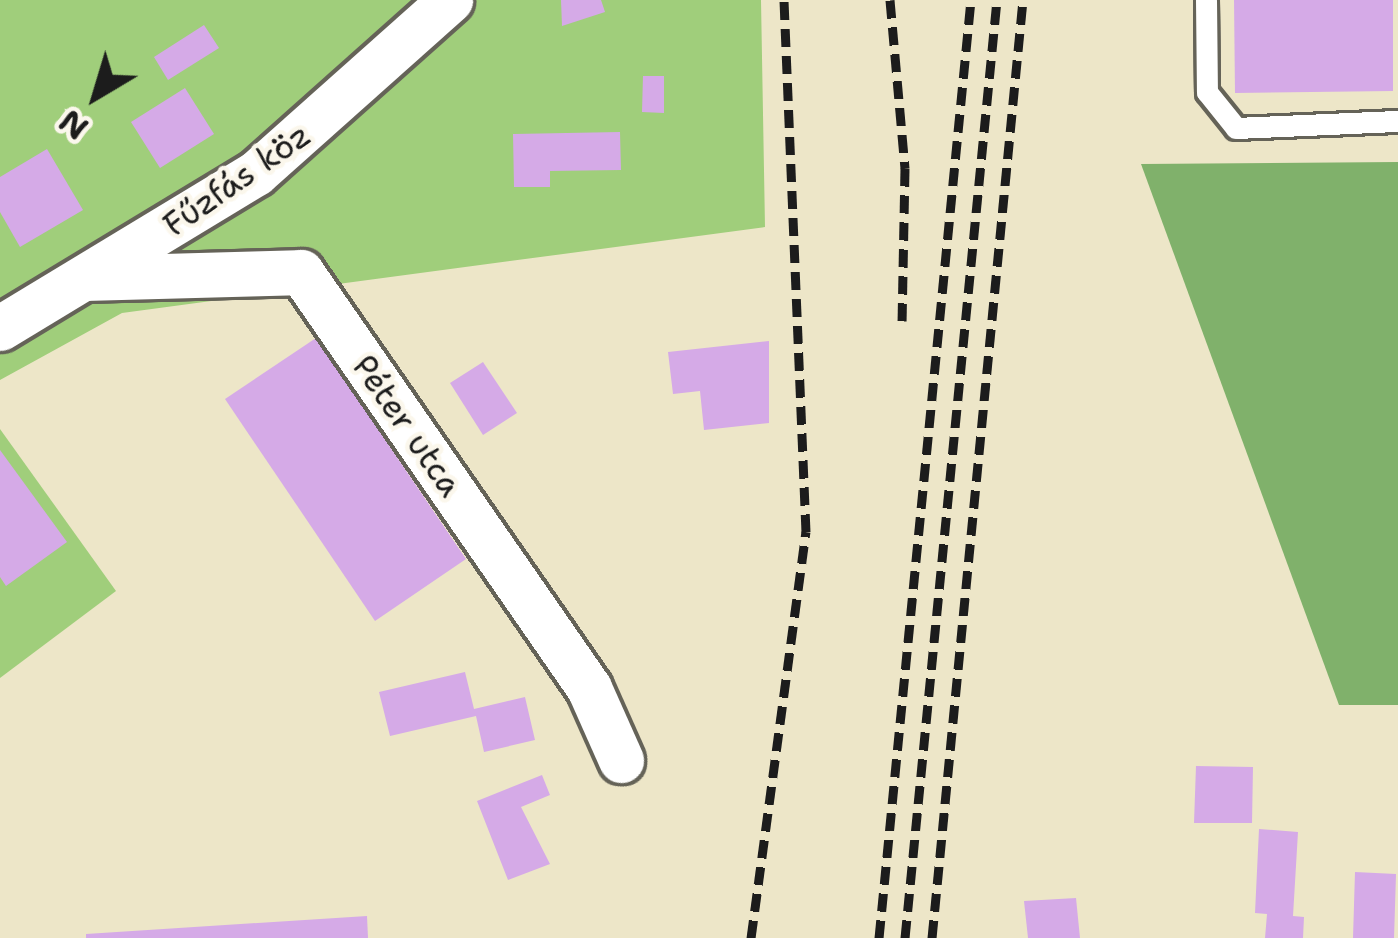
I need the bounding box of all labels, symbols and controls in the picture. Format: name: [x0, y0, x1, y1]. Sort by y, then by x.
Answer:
north arrow: [36, 36, 156, 156]
text: N: [49, 99, 98, 151]
street label: Fűzfás köz: [156, 115, 318, 245]
street label: Péter utca: [344, 348, 470, 504]

